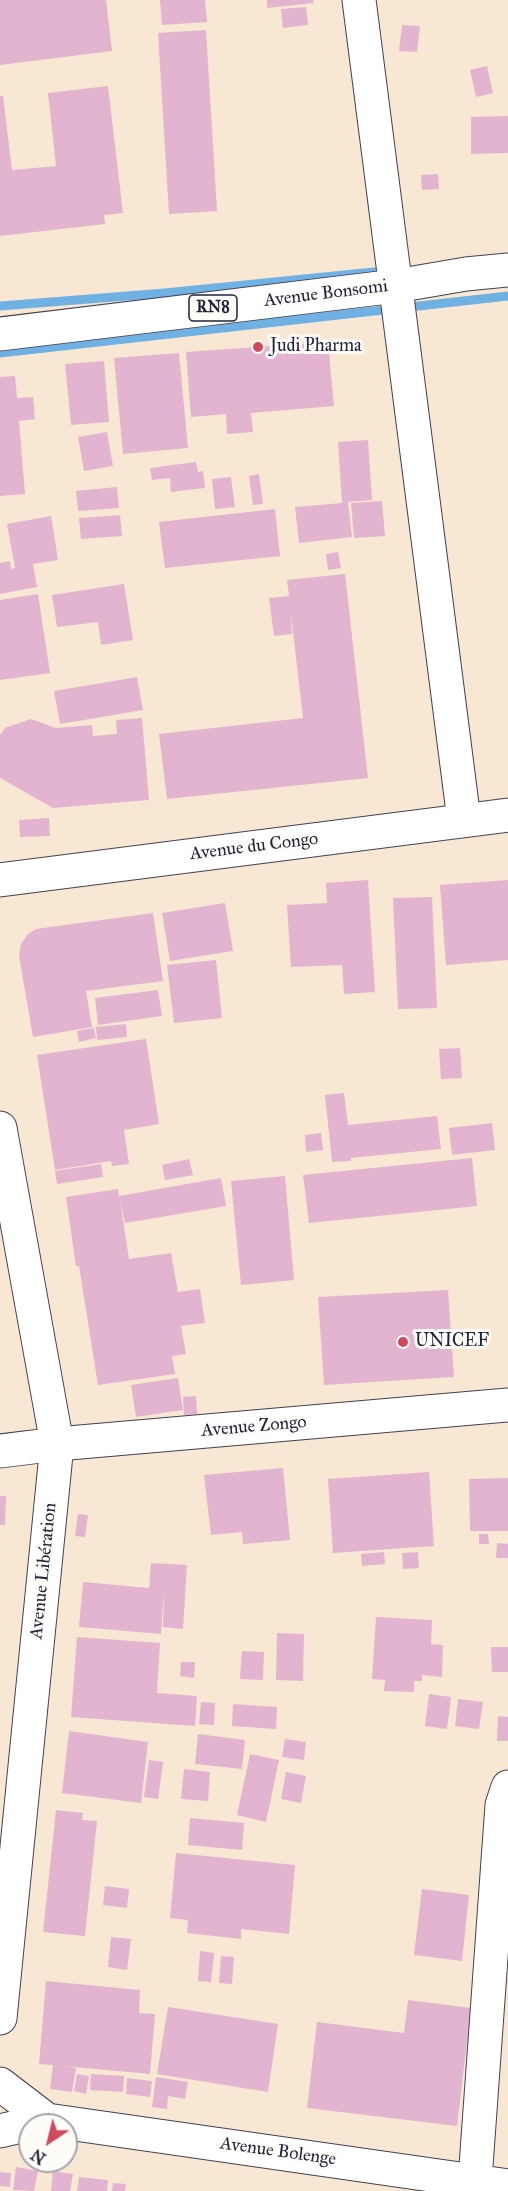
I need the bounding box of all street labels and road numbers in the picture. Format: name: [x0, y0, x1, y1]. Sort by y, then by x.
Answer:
street label: Avenue Bonsomi: [263, 276, 389, 312]
road number: RN8: [189, 295, 237, 321]
street label: Avenue du Congo: [189, 828, 319, 866]
street label: Avenue Zongo: [200, 1412, 308, 1442]
street label: Avenue Libération: [26, 1502, 62, 1640]
street label: Avenue Bolenge: [219, 2133, 337, 2171]

